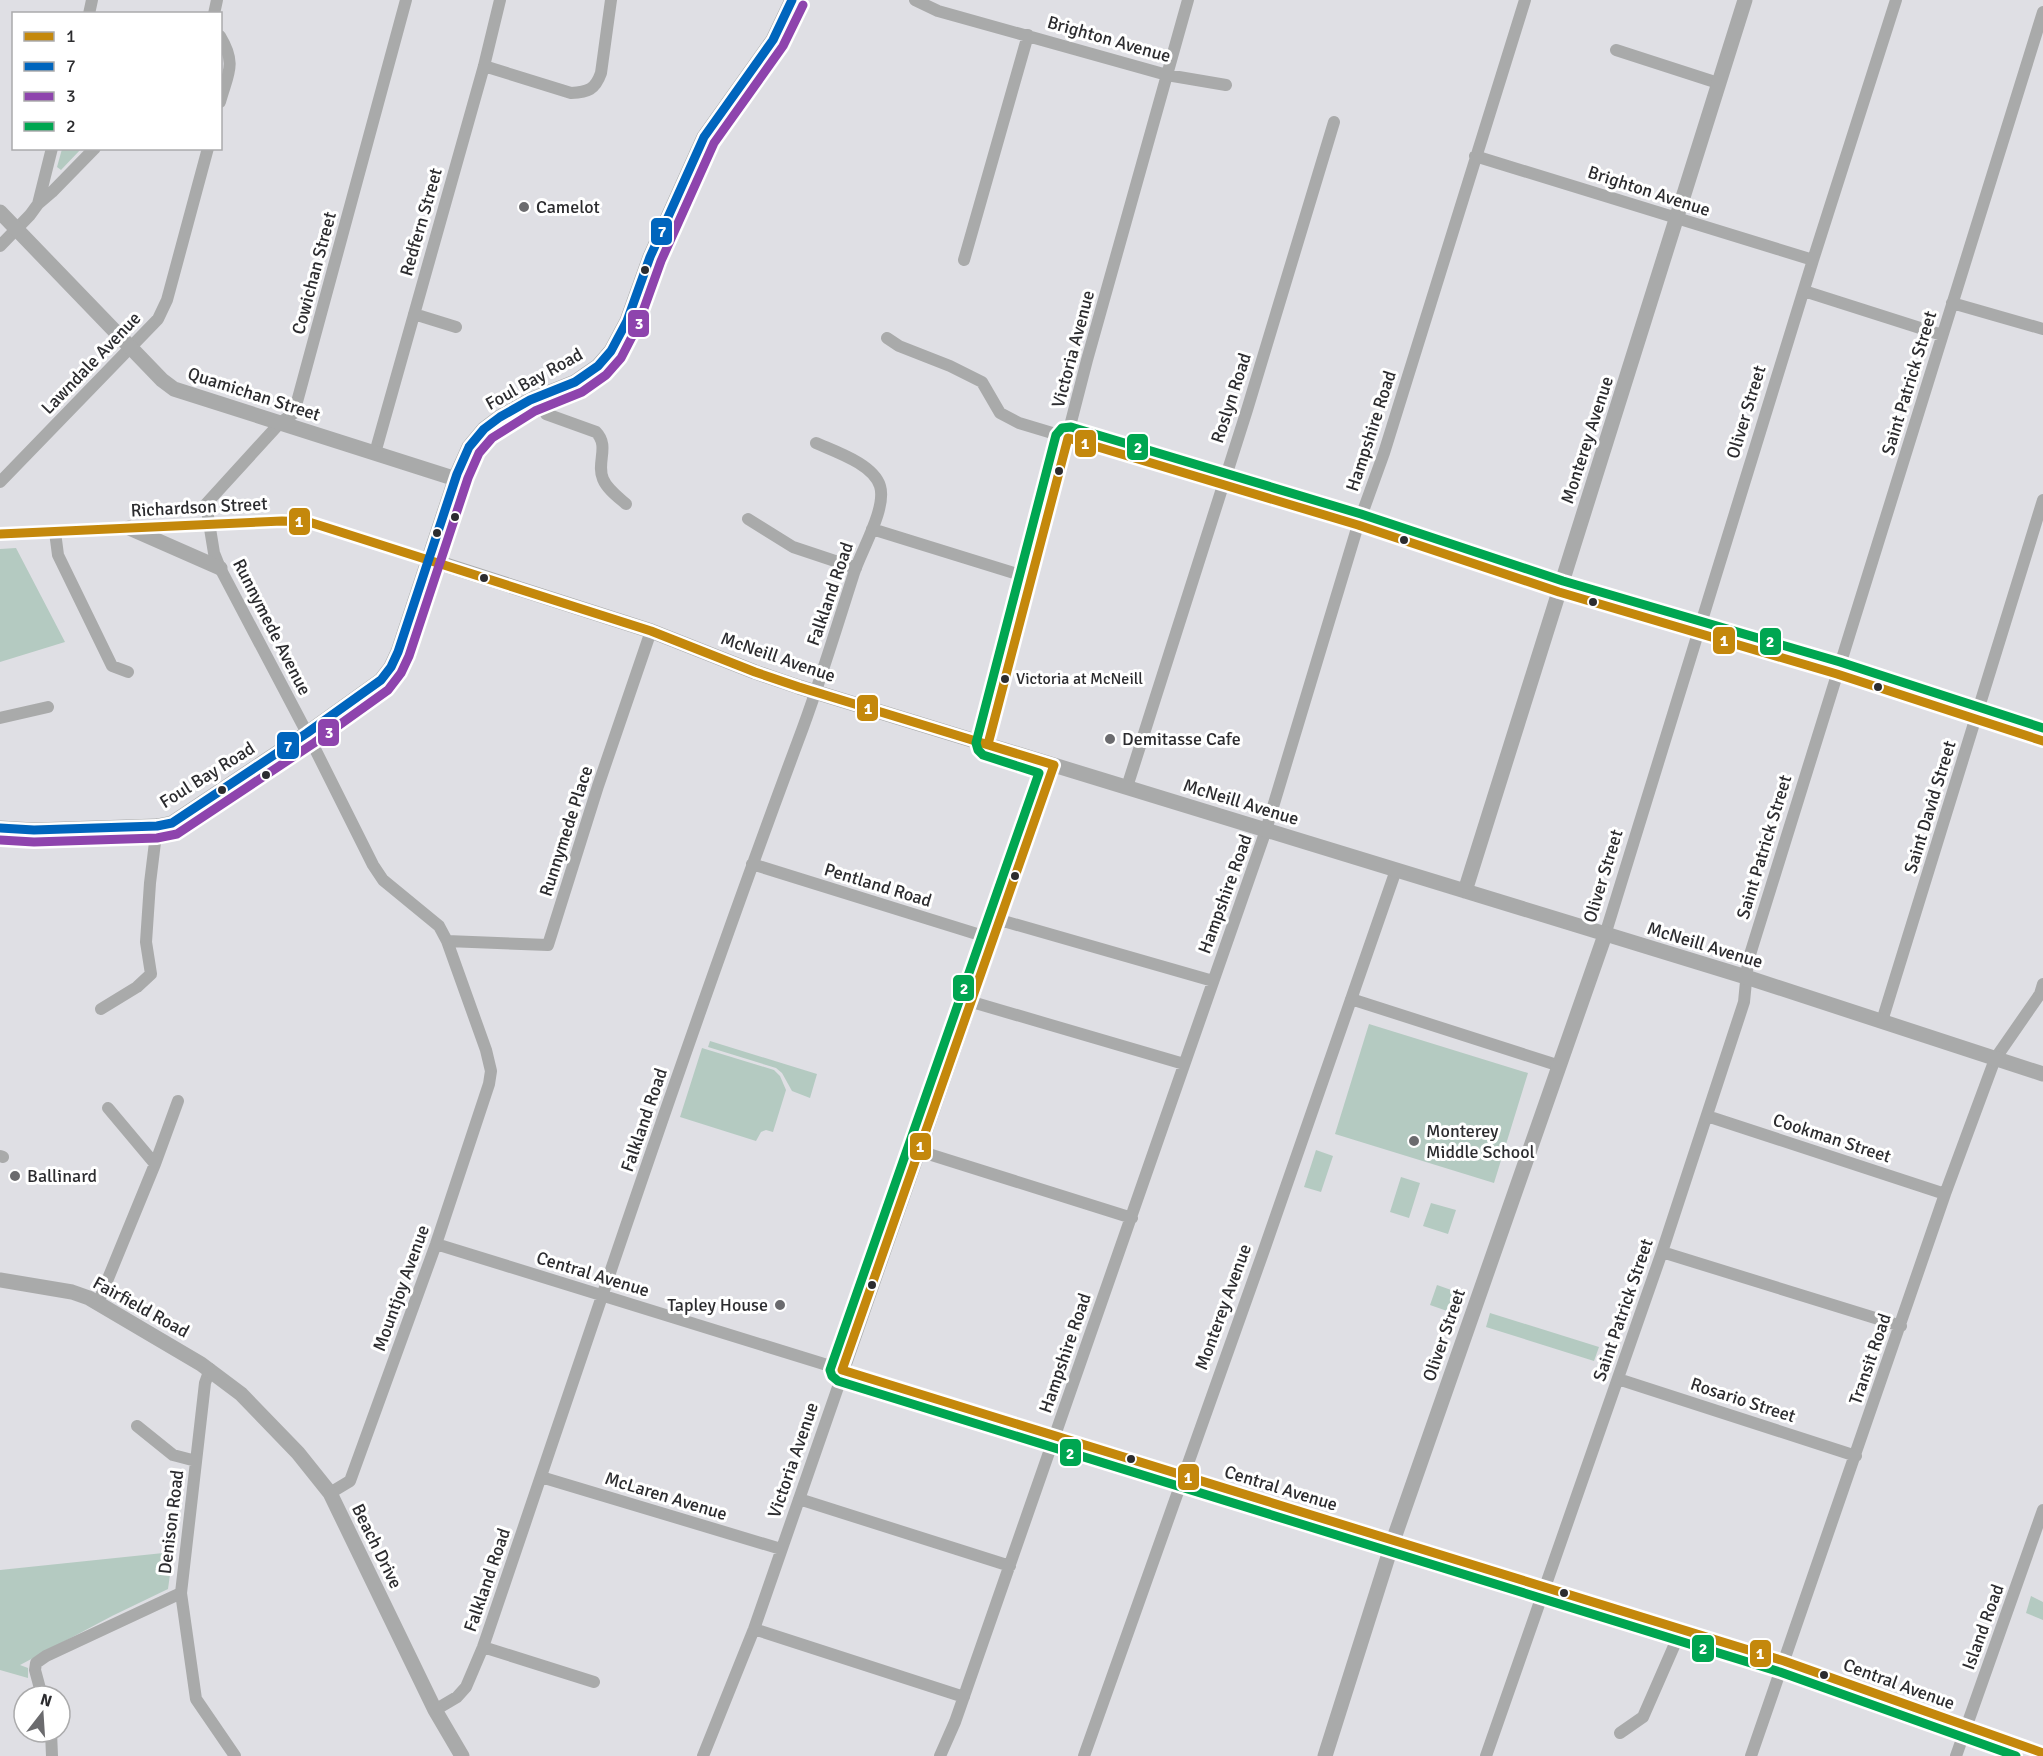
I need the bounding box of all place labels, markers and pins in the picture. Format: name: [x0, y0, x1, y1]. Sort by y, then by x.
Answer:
place label: Camelot: [536, 196, 600, 218]
marker: Camelot: [517, 200, 531, 214]
unlabelled marker: [639, 264, 651, 276]
unlabelled marker: [1053, 465, 1065, 477]
unlabelled marker: [449, 511, 461, 523]
unlabelled marker: [431, 527, 443, 539]
unlabelled marker: [1398, 534, 1410, 546]
unlabelled marker: [478, 572, 490, 584]
unlabelled marker: [1587, 596, 1599, 608]
place label: Victoria at McNeill: [1016, 669, 1143, 689]
marker: Victoria at McNeill: [999, 673, 1011, 685]
unlabelled marker: [1872, 681, 1884, 693]
place label: Demitasse Cafe: [1122, 728, 1241, 750]
marker: Demitasse Cafe: [1103, 732, 1117, 746]
unlabelled marker: [260, 769, 272, 781]
unlabelled marker: [216, 784, 228, 796]
unlabelled marker: [1009, 870, 1021, 882]
place label: Monterey Middle School: [1426, 1120, 1535, 1163]
marker: Monterey Middle School: [1407, 1134, 1421, 1148]
place label: Ballinard: [27, 1165, 97, 1187]
marker: Ballinard: [8, 1169, 22, 1183]
unlabelled marker: [866, 1279, 878, 1291]
place label: Tapley House: [667, 1294, 768, 1316]
marker: Tapley House: [773, 1298, 787, 1312]
unlabelled marker: [1125, 1453, 1137, 1465]
unlabelled marker: [1558, 1587, 1570, 1599]
unlabelled marker: [1818, 1669, 1830, 1681]

